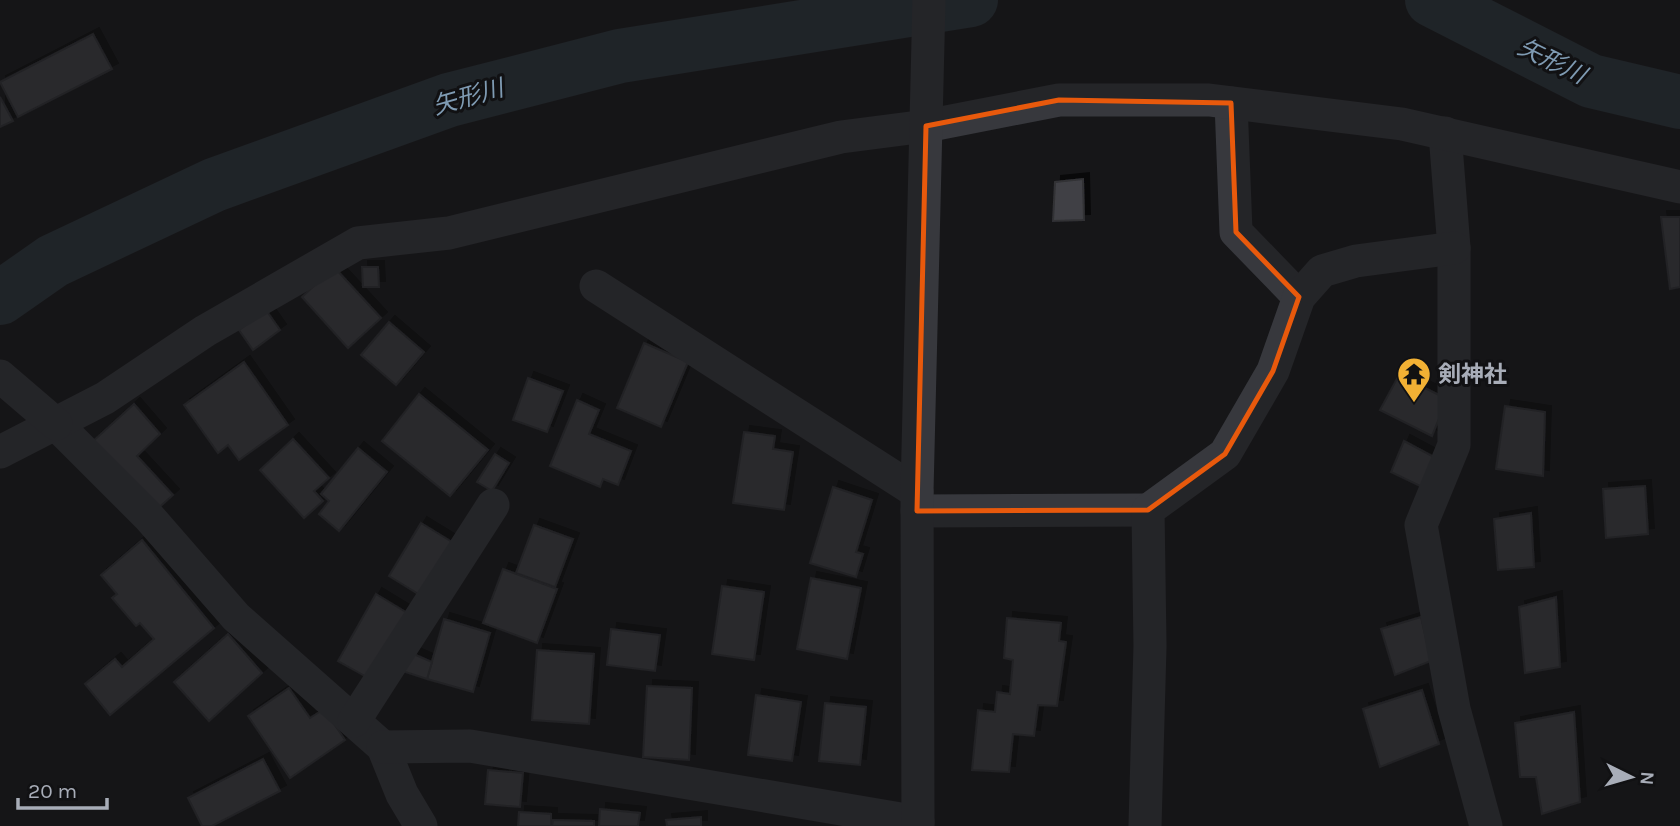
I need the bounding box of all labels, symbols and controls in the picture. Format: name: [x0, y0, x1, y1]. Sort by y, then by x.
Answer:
water label: 矢形川: [1514, 33, 1593, 91]
water label: 矢形川: [430, 73, 509, 120]
temple icon: 剣神社: [1395, 355, 1433, 404]
place label: 剣神社: [1438, 361, 1507, 388]
north arrow: [1596, 742, 1666, 812]
scale bar: [18, 766, 107, 810]
text: N: [1635, 771, 1658, 786]
text: 20 m: [28, 779, 77, 803]

